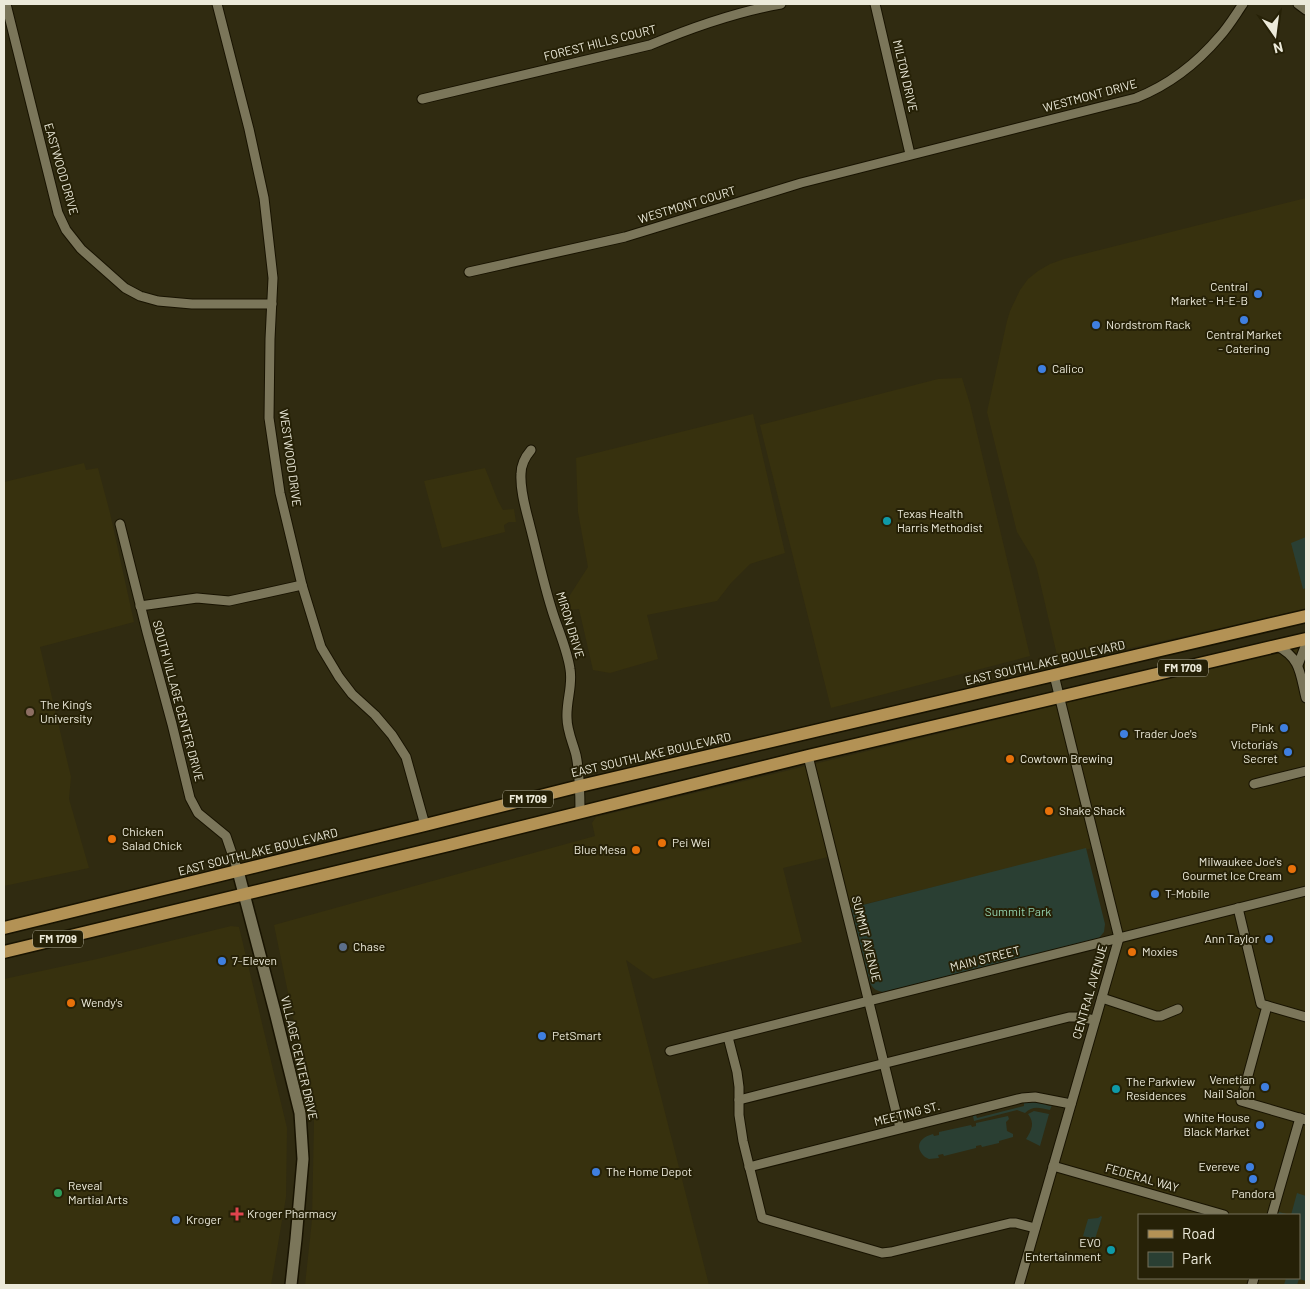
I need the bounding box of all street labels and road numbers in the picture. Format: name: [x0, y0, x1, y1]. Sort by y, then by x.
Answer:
street label: FOREST HILLS COURT: [542, 21, 658, 63]
street label: MILTON DRIVE: [891, 38, 921, 113]
street label: WESTMONT DRIVE: [1041, 76, 1138, 114]
street label: EASTWOOD DRIVE: [42, 121, 82, 216]
street label: WESTMONT COURT: [636, 182, 737, 226]
street label: WESTWOOD DRIVE: [277, 408, 305, 507]
street label: MIRON DRIVE: [554, 590, 588, 660]
street label: SOUTH VILLAGE CENTER DRIVE: [151, 619, 207, 783]
street label: EAST SOUTHLAKE BOULEVARD: [963, 637, 1126, 687]
road number: FM 1709: [1158, 660, 1208, 676]
street label: EAST SOUTHLAKE BOULEVARD: [569, 729, 732, 779]
road number: FM 1709: [503, 791, 553, 808]
street label: EAST SOUTHLAKE BOULEVARD: [177, 824, 339, 878]
street label: SUMMIT AVENUE: [849, 894, 884, 983]
road number: FM 1709: [33, 931, 83, 948]
street label: MAIN STREET: [948, 943, 1021, 974]
street label: CENTRAL AVENUE: [1069, 943, 1109, 1041]
street label: VILLAGE CENTER DRIVE: [279, 994, 321, 1121]
street label: MEETING ST.: [872, 1098, 941, 1128]
street label: FEDERAL WAY: [1104, 1160, 1181, 1194]

